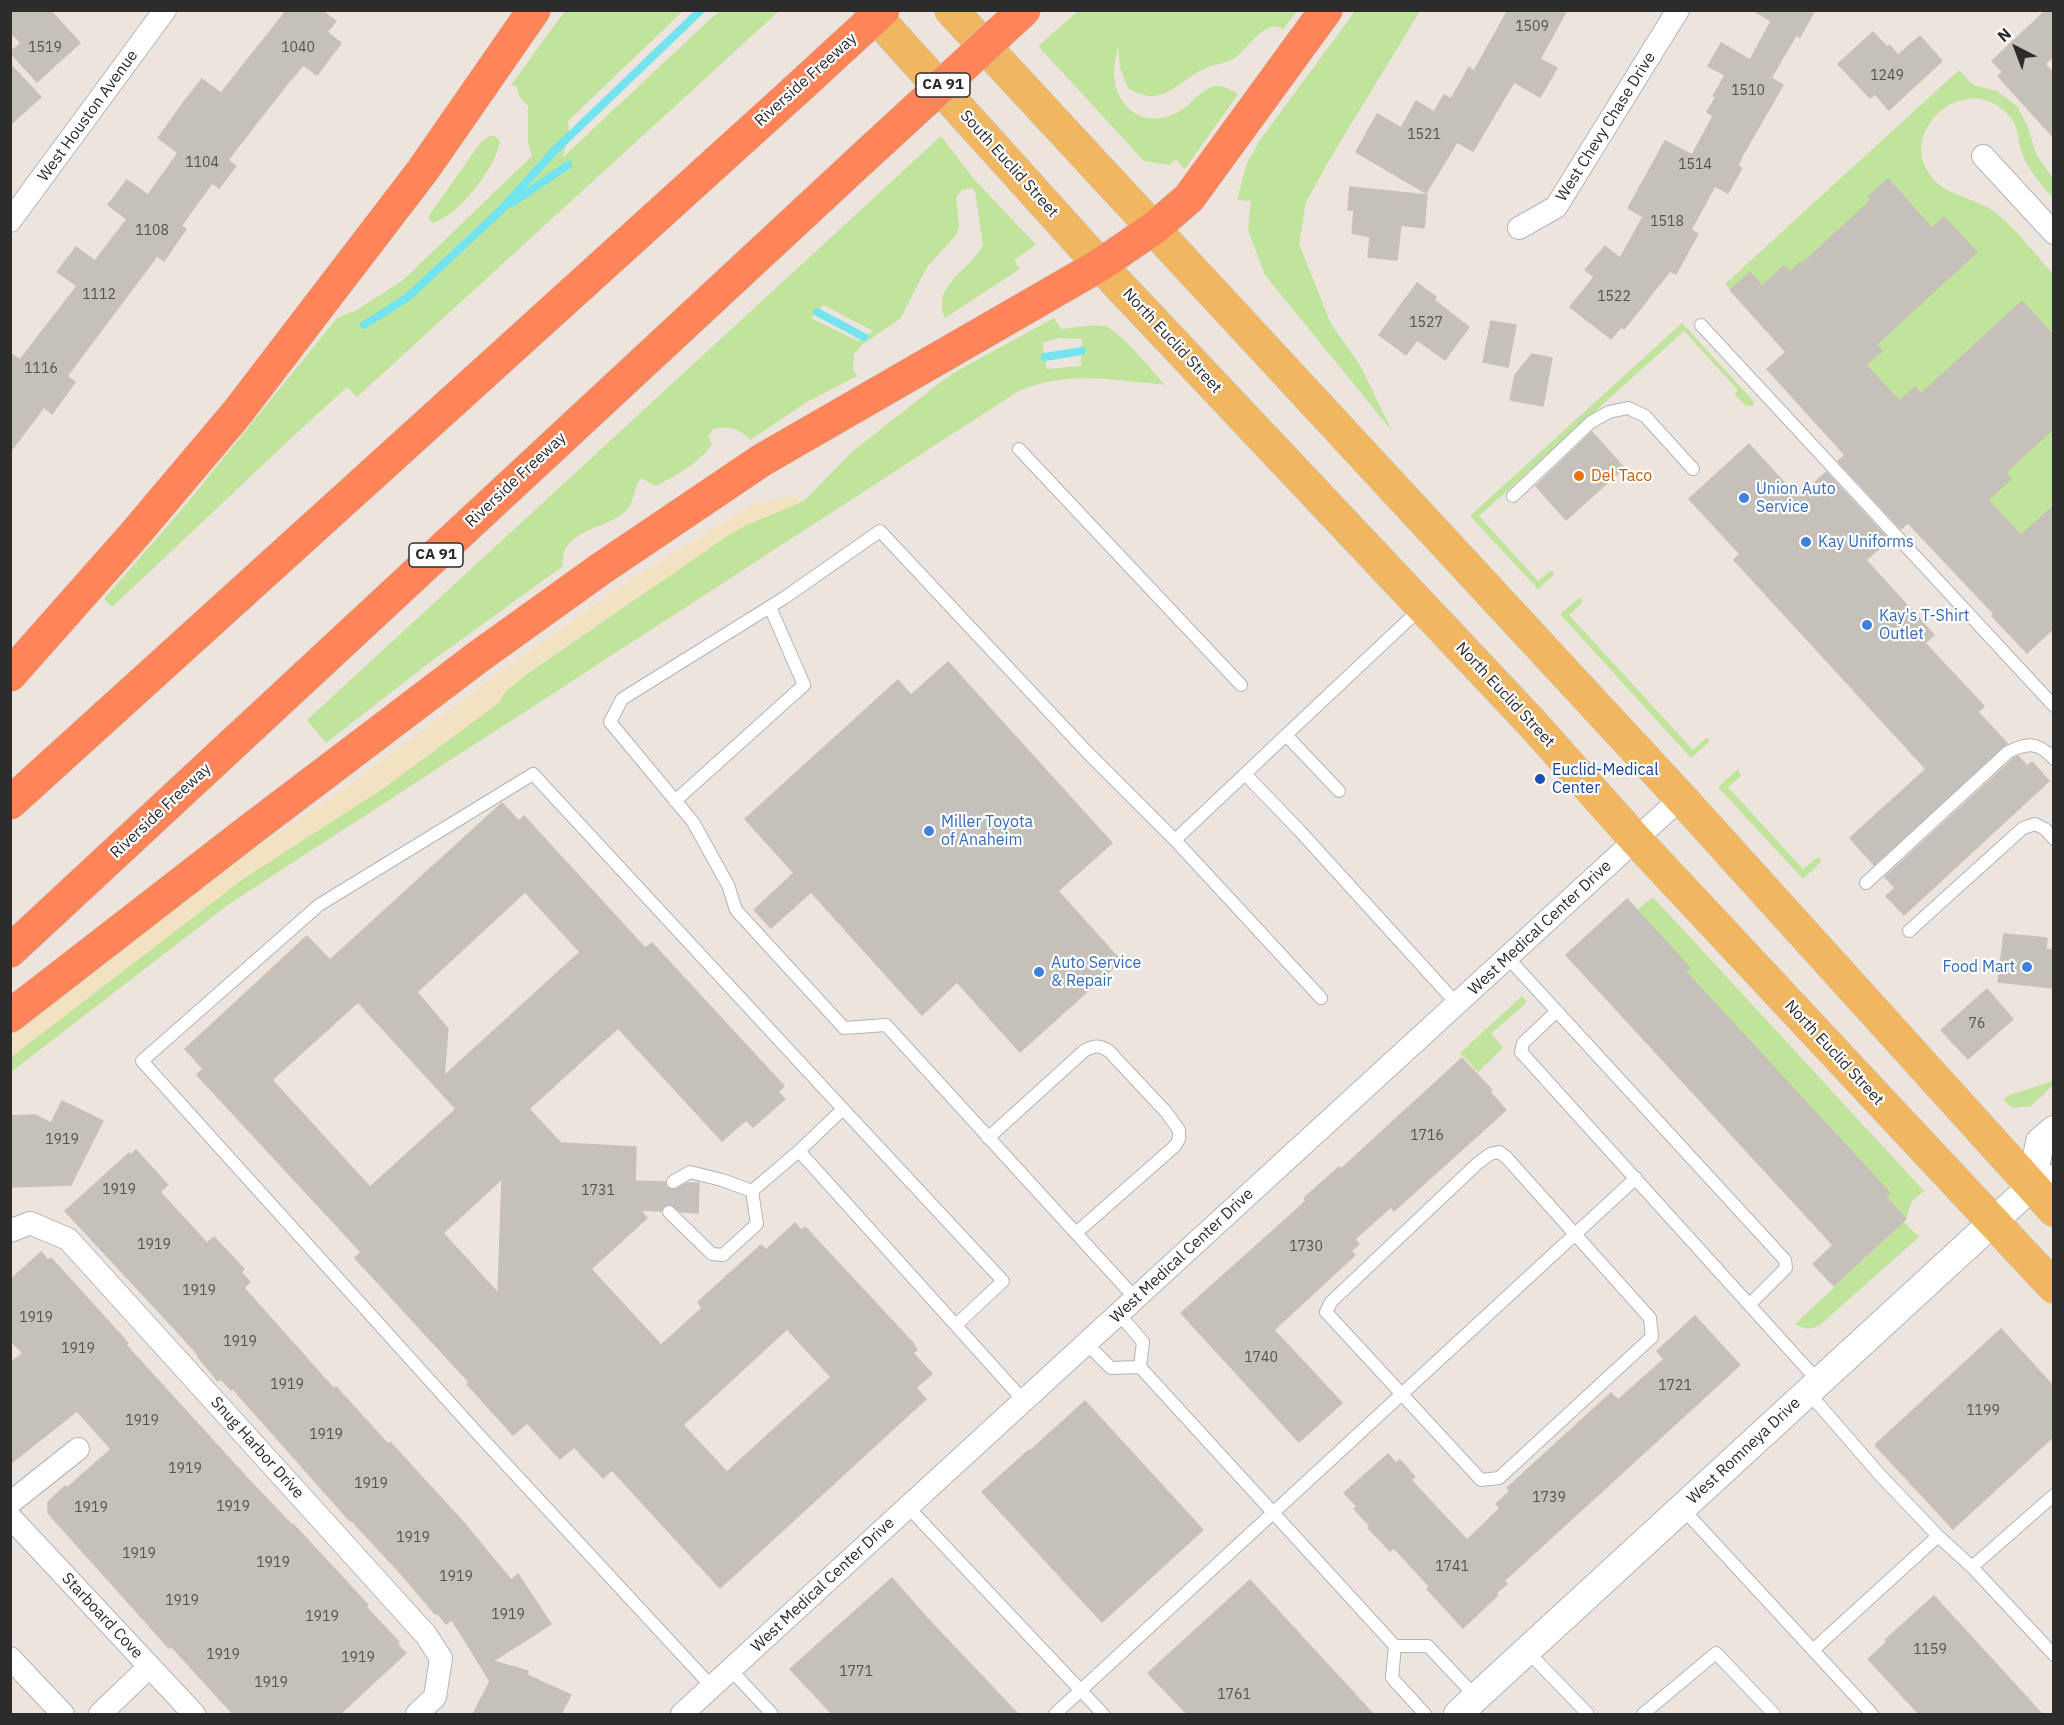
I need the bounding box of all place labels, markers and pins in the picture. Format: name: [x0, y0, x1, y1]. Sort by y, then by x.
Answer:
place label: Del Taco: [1591, 466, 1652, 486]
marker: Del Taco: [1572, 469, 1586, 483]
place label: Union Auto Service: [1756, 479, 1836, 517]
marker: Union Auto Service: [1737, 491, 1751, 505]
place label: Kay Uniforms: [1818, 532, 1914, 552]
marker: Kay Uniforms: [1799, 535, 1813, 549]
place label: Kay's T-Shirt Outlet: [1879, 606, 1969, 644]
marker: Kay's T-Shirt Outlet: [1860, 618, 1874, 632]
place label: Euclid-Medical Center: [1552, 760, 1658, 798]
marker: Euclid-Medical Center: [1533, 772, 1547, 786]
place label: Miller Toyota of Anaheim: [941, 812, 1033, 850]
marker: Miller Toyota of Anaheim: [922, 824, 936, 838]
place label: Auto Service & Repair: [1051, 953, 1141, 991]
place label: Food Mart: [1942, 957, 2015, 977]
marker: Food Mart: [2020, 960, 2034, 974]
marker: Auto Service & Repair: [1032, 965, 1046, 979]

